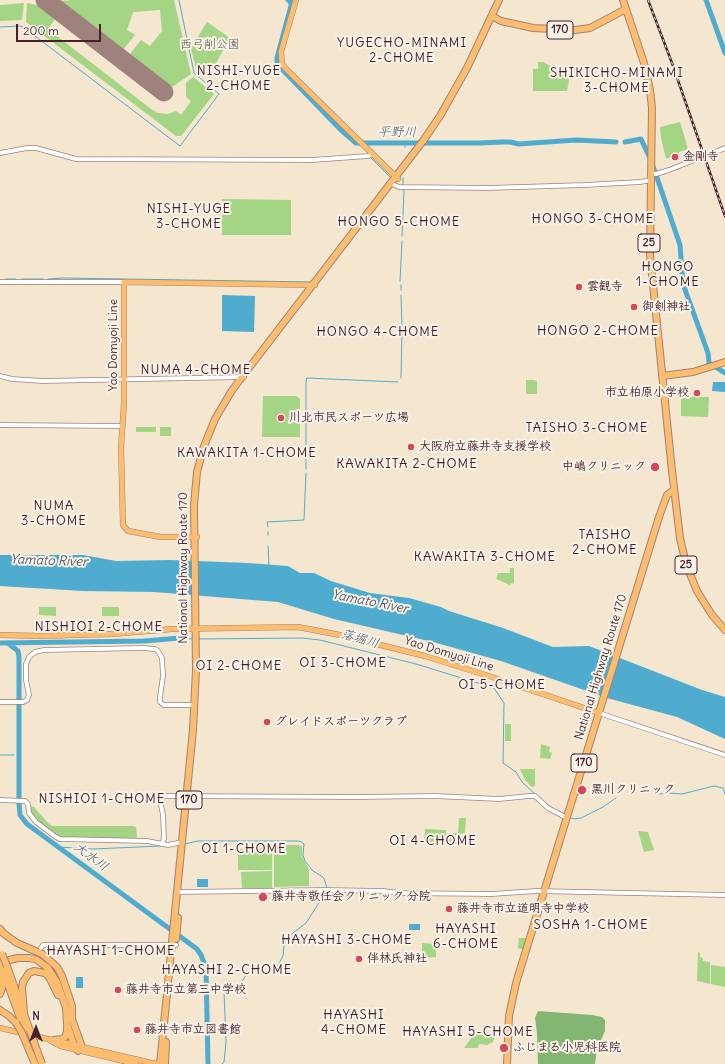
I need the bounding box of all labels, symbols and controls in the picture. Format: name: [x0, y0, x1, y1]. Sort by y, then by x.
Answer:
scale bar: [18, 16, 103, 42]
road number: 170: [547, 21, 573, 39]
text: 200 m: [23, 23, 59, 38]
district label: YUGECHO-MINAMI 2-CHOME: [337, 35, 467, 66]
park label: 西弓削公園: [180, 38, 240, 52]
district label: NISHI-YUGE 2-CHOME: [197, 63, 281, 94]
district label: SHIKICHO-MINAMI 3-CHOME: [550, 65, 684, 96]
water label: 平野川: [378, 124, 416, 140]
place label: 金剛寺: [683, 150, 719, 164]
marker: 金剛寺: [670, 152, 680, 162]
district label: NISHI-YUGE 3-CHOME: [147, 201, 231, 232]
district label: HONGO 3-CHOME: [532, 211, 654, 227]
district label: HONGO 5-CHOME: [338, 214, 460, 230]
road number: 25: [638, 234, 660, 252]
district label: HONGO 1-CHOME: [636, 259, 700, 290]
place label: 雲観寺: [587, 280, 623, 294]
marker: 雲観寺: [574, 282, 584, 292]
street label: Yao Domyoji Line: [107, 299, 121, 391]
place label: 御剣神社: [642, 300, 690, 314]
marker: 御剣神社: [629, 302, 639, 312]
district label: HONGO 2-CHOME: [537, 323, 659, 339]
district label: HONGO 4-CHOME: [316, 324, 440, 340]
district label: NUMA 4-CHOME: [141, 362, 251, 378]
place label: 市立柏原小学校: [605, 386, 689, 400]
marker: 市立柏原小学校: [692, 388, 702, 398]
place label: 川北市民スポーツ広場: [289, 411, 409, 425]
marker: 川北市民スポーツ広場: [276, 413, 286, 423]
district label: TAISHO 3-CHOME: [526, 420, 648, 436]
place label: 大阪府立藤井寺支援学校: [419, 440, 551, 454]
marker: 大阪府立藤井寺支援学校: [406, 442, 416, 452]
district label: KAWAKITA 1-CHOME: [177, 445, 317, 461]
district label: KAWAKITA 2-CHOME: [336, 456, 478, 472]
place label: 中嶋クリニック: [562, 460, 646, 474]
marker: 中嶋クリニック: [649, 461, 661, 473]
street label: National Highway Route 170: [177, 492, 191, 644]
district label: NUMA 3-CHOME: [21, 498, 87, 529]
district label: TAISHO 2-CHOME: [572, 527, 638, 558]
district label: KAWAKITA 3-CHOME: [414, 549, 556, 565]
water label: Yamato River: [10, 552, 88, 570]
road number: 25: [675, 556, 697, 574]
water label: Yamato River: [331, 587, 409, 617]
street label: National Highway Route 170: [572, 592, 630, 742]
district label: NISHIOI 2-CHOME: [35, 619, 163, 635]
water label: 落堀川: [339, 626, 381, 652]
street label: Yao Domyoji Line: [403, 634, 495, 674]
district label: OI 3-CHOME: [299, 655, 387, 671]
district label: OI 2-CHOME: [196, 658, 282, 674]
district label: OI 5-CHOME: [458, 677, 546, 693]
place label: グレイドスポーツクラブ: [275, 715, 407, 729]
marker: グレイドスポーツクラブ: [262, 717, 272, 727]
road number: 170: [571, 754, 597, 772]
place label: 黒川クリニック: [591, 783, 675, 797]
marker: 黒川クリニック: [576, 784, 588, 796]
district label: NISHIOI 1-CHOME: [38, 791, 166, 807]
road number: 170: [176, 791, 202, 809]
district label: OI 4-CHOME: [389, 833, 477, 849]
water label: 大水川: [71, 839, 111, 875]
district label: OI 1-CHOME: [201, 841, 287, 857]
place label: 藤井寺敬任会クリニック 分院: [272, 890, 431, 904]
marker: 藤井寺敬任会クリニック 分院: [257, 891, 269, 903]
place label: 藤井寺市立道明寺中学校: [457, 902, 589, 916]
marker: 藤井寺市立道明寺中学校: [444, 904, 454, 914]
district label: SOSHA 1-CHOME: [533, 917, 649, 933]
district label: HAYASHI 6-CHOME: [433, 921, 499, 952]
district label: HAYASHI 3-CHOME: [281, 932, 413, 948]
district label: HAYASHI 1-CHOME: [46, 943, 176, 959]
place label: 伴林氏神社: [367, 952, 427, 966]
marker: 伴林氏神社: [354, 954, 364, 964]
district label: HAYASHI 2-CHOME: [162, 962, 292, 978]
place label: 藤井寺市立第三中学校: [126, 983, 246, 997]
marker: 藤井寺市立第三中学校: [113, 985, 123, 995]
district label: HAYASHI 4-CHOME: [321, 1007, 387, 1038]
north arrow: [16, 1008, 56, 1048]
text: N: [32, 1009, 40, 1023]
place label: 藤井寺市立図書館: [145, 1023, 241, 1037]
district label: HAYASHI 5-CHOME: [402, 1024, 534, 1040]
marker: 藤井寺市立図書館: [132, 1025, 142, 1035]
place label: ふじまる小児科医院: [513, 1041, 621, 1055]
marker: ふじまる小児科医院: [498, 1042, 510, 1054]

